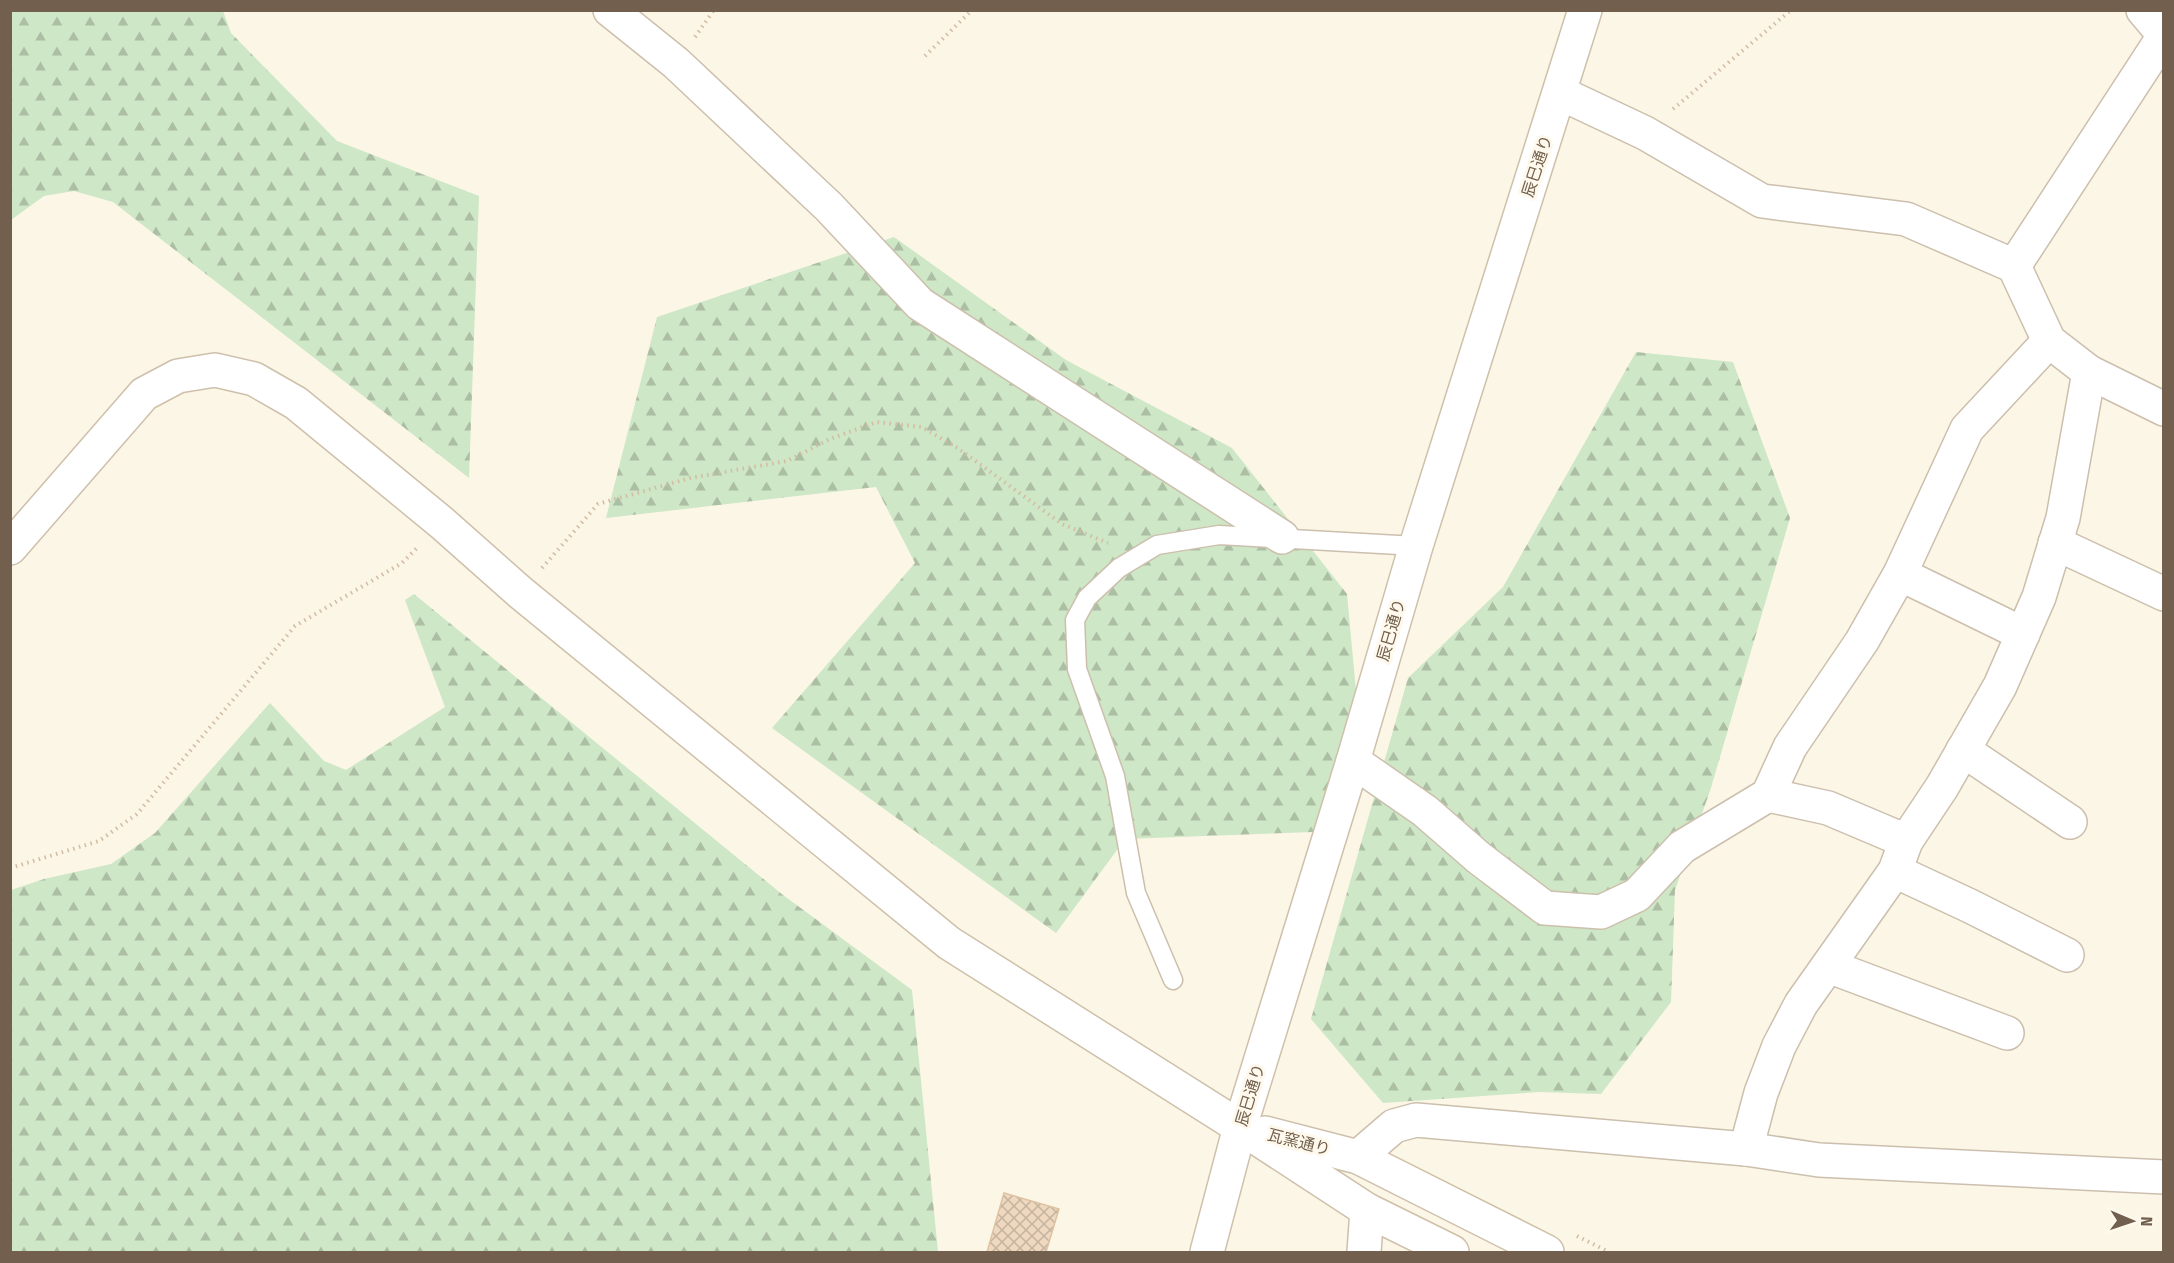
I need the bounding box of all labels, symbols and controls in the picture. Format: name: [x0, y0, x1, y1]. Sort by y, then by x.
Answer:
street label: 辰巳通り: [1518, 133, 1556, 199]
street label: 辰巳通り: [1373, 597, 1409, 663]
street label: 辰巳通り: [1232, 1062, 1268, 1128]
street label: 瓦窯通り: [1266, 1125, 1332, 1159]
north arrow: [2102, 1191, 2162, 1251]
text: N: [2137, 1216, 2156, 1227]

